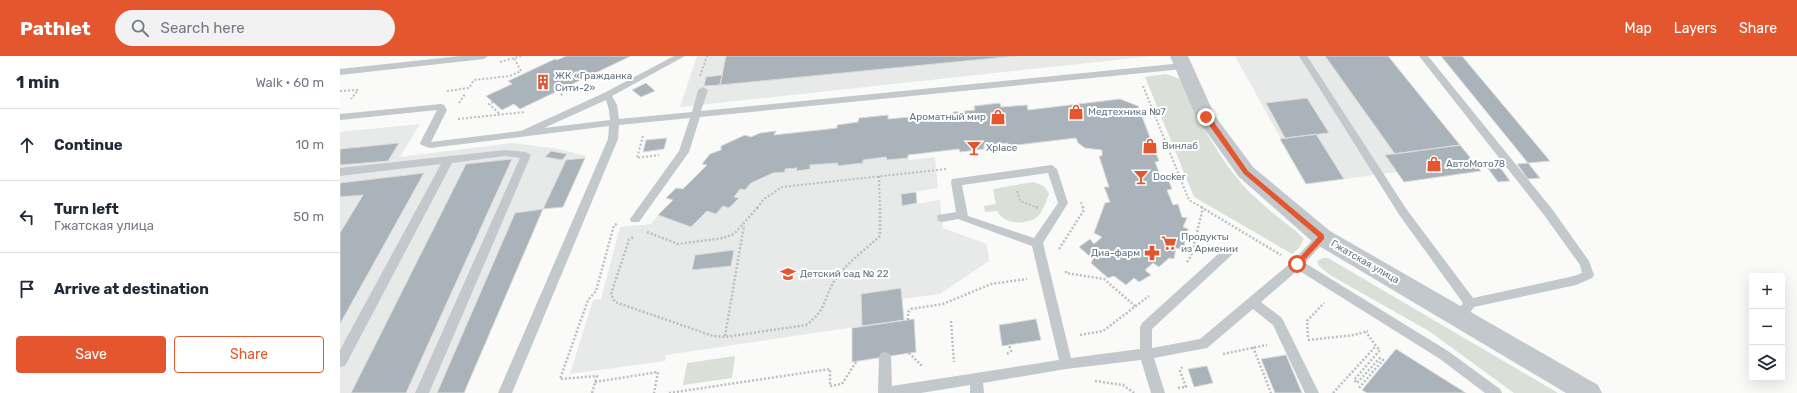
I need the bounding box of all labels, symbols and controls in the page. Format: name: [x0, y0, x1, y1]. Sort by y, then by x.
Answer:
search box: [115, 10, 395, 46]
text: Pathlet: [20, 17, 91, 40]
icon: search: [129, 17, 151, 39]
text: Search here: [161, 19, 245, 37]
text: Map: [1625, 20, 1652, 37]
text: Layers: [1674, 20, 1717, 37]
text: Share: [1739, 20, 1777, 37]
place label: ЖК «Гражданка Сити-2»: [555, 70, 632, 94]
text: 1 min: [16, 72, 59, 92]
building icon: ЖК «Гражданка Сити-2»: [534, 73, 552, 91]
text: Walk · 60 m: [255, 75, 324, 90]
shop icon: Медтехника №7: [1067, 103, 1085, 121]
place label: Медтехника №7: [1088, 106, 1166, 118]
shop icon: Ароматный мир: [989, 108, 1007, 126]
route end: [1197, 108, 1215, 126]
place label: Ароматный мир: [910, 111, 986, 123]
icon: ahead: [16, 134, 38, 156]
text: Continue: [54, 136, 123, 154]
text: 10 m: [295, 137, 324, 152]
shop icon: Винлаб: [1141, 137, 1159, 155]
bar icon: Xplace: [965, 139, 983, 157]
place label: Винлаб: [1162, 140, 1198, 152]
place label: Xplace: [986, 142, 1018, 154]
shop icon: АвтоМото78: [1425, 155, 1443, 173]
place label: АвтоМото78: [1446, 158, 1505, 170]
bar icon: Docker: [1132, 168, 1150, 186]
place label: Docker: [1153, 171, 1186, 183]
text: Turn left: [54, 200, 119, 218]
icon: left: [16, 206, 38, 228]
text: 50 m: [293, 209, 324, 224]
text: Гжатская улица: [54, 218, 154, 233]
place label: Продукты из Армении: [1181, 231, 1238, 255]
supermarket icon: Продукты из Армении: [1160, 234, 1178, 252]
street label: Гжатская улица: [1329, 238, 1401, 286]
pharmacy icon: Диа-фарм: [1143, 244, 1161, 262]
place label: Диа-фарм: [1091, 247, 1140, 259]
route start: [1288, 255, 1306, 273]
school or university icon: Детский сад № 22: [779, 265, 797, 283]
place label: Детский сад № 22: [800, 268, 889, 280]
map controls: [1749, 273, 1785, 381]
button: +: [1749, 273, 1785, 309]
icon: arrive: [16, 278, 38, 300]
text: Arrive at destination: [54, 280, 209, 298]
button: −: [1749, 309, 1785, 345]
button: Save: [16, 336, 166, 373]
button: Share: [174, 336, 324, 373]
button: layers: [1749, 345, 1785, 381]

